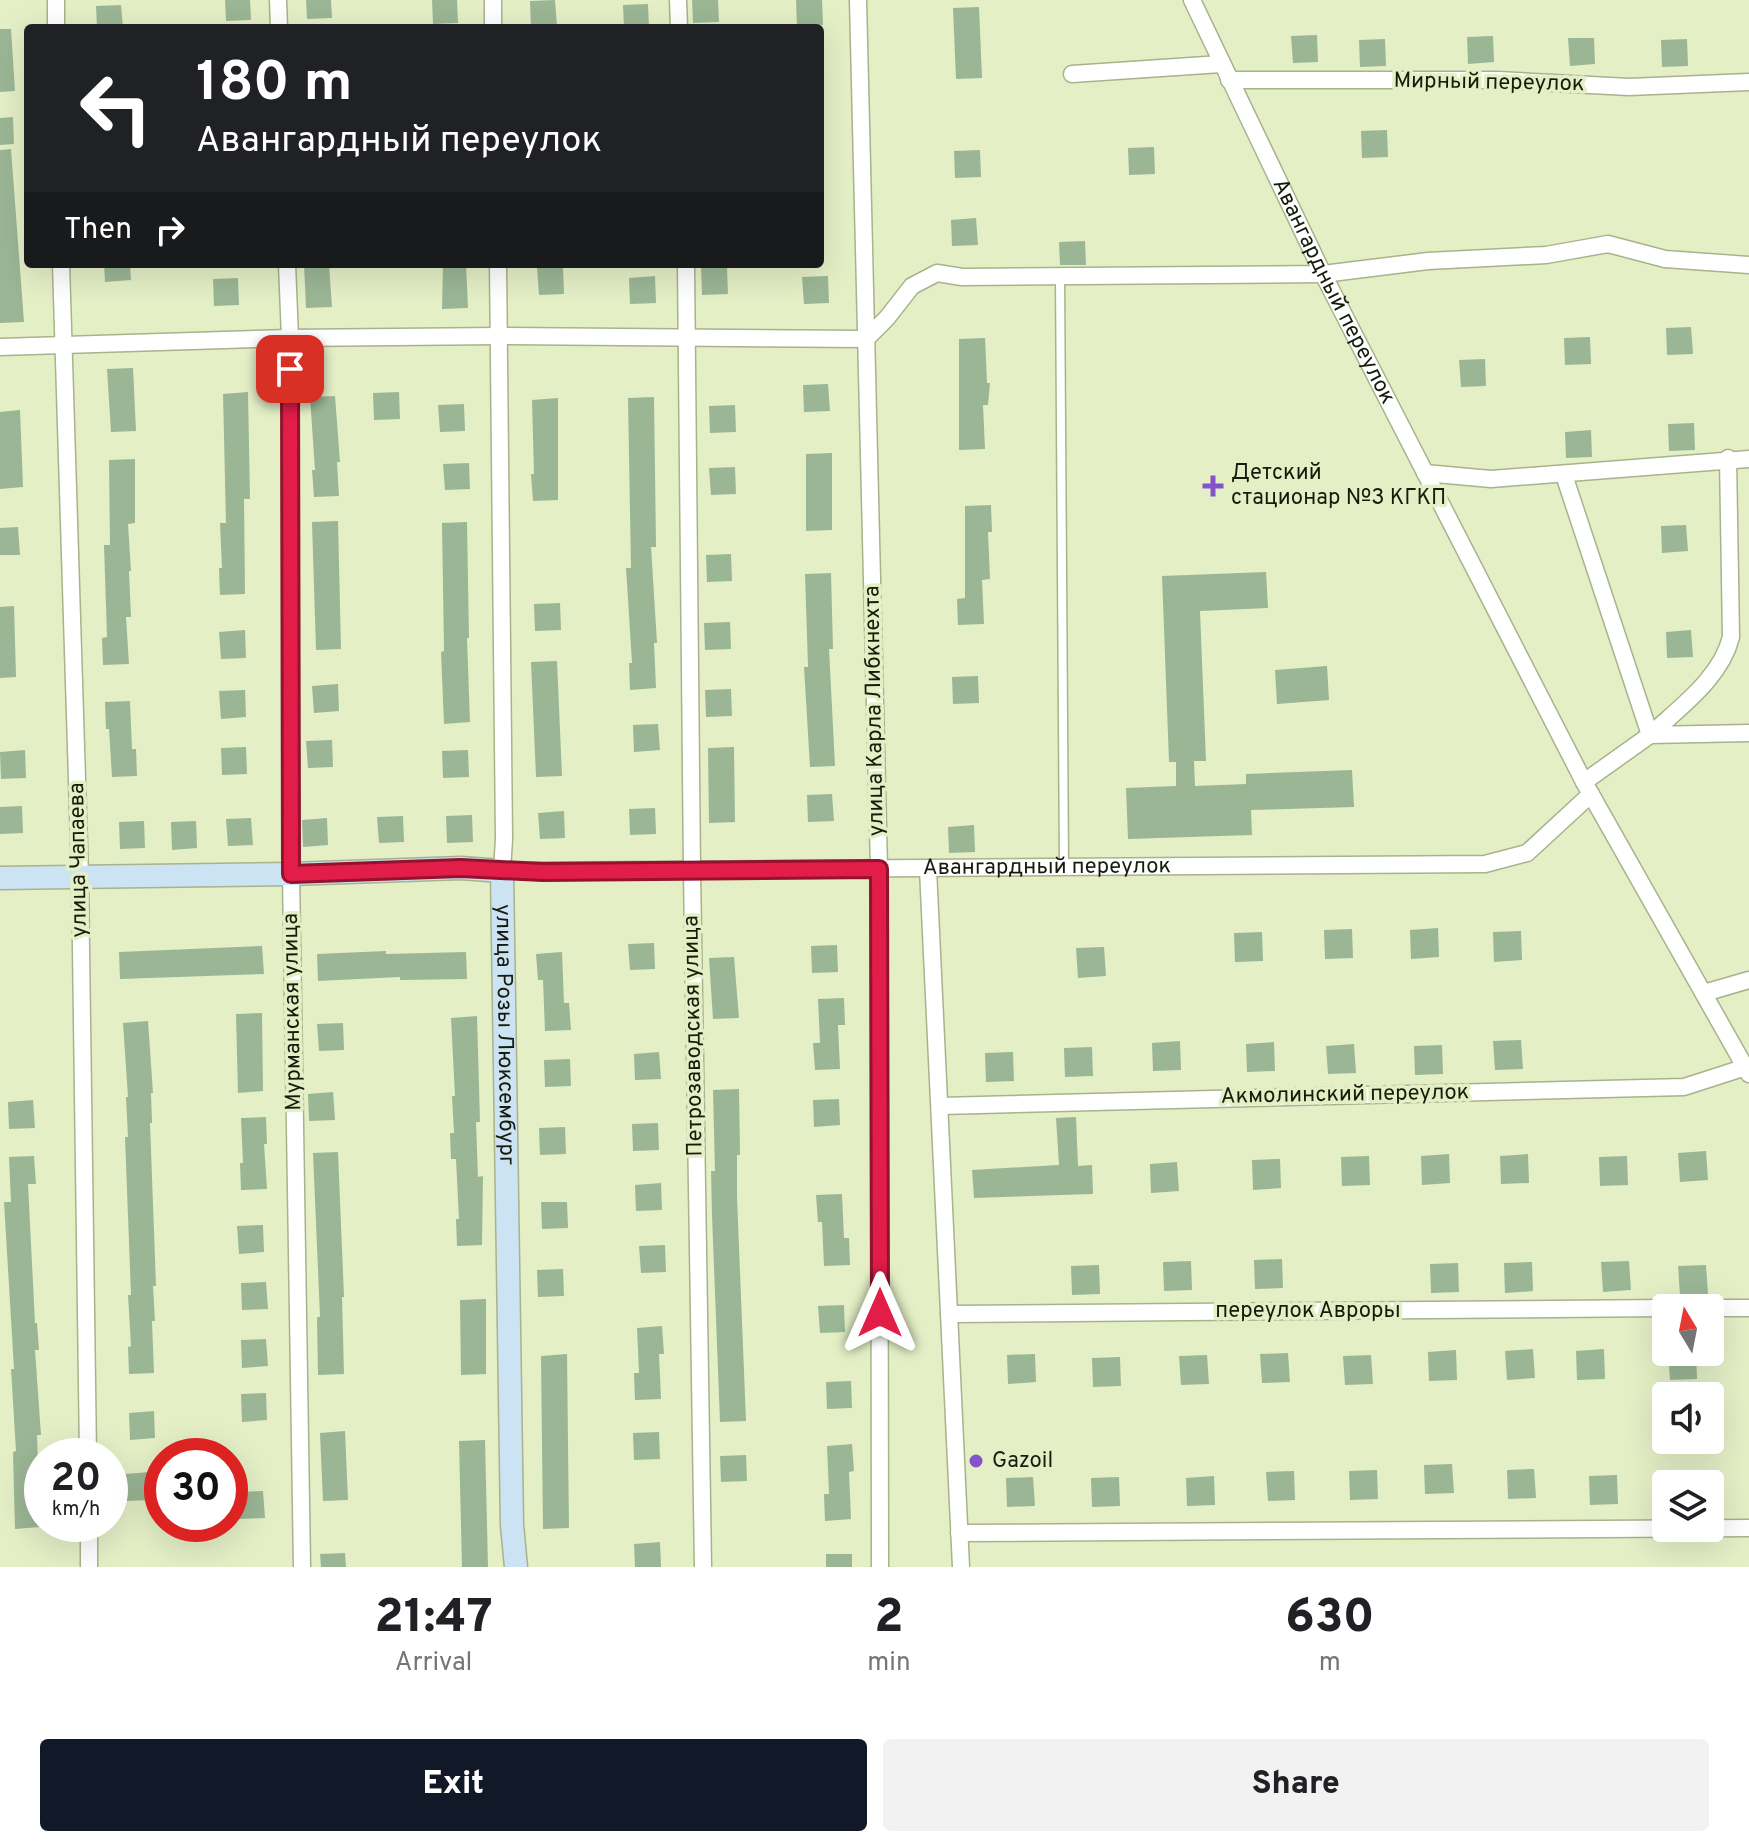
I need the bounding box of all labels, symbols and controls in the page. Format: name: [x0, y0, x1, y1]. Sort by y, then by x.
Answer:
text: 180 m: [196, 50, 353, 120]
icon: left: [64, 56, 168, 160]
street label: Мирный переулок: [1393, 68, 1585, 98]
text: Авангардный переулок: [196, 119, 602, 165]
street label: Авангардный переулок: [1266, 174, 1401, 409]
icon: right: [148, 208, 192, 252]
text: Then: [64, 212, 132, 249]
pin: [256, 335, 324, 403]
icon: arrive: [268, 347, 312, 391]
place label: Детский стационар №3 КГКП: [1231, 460, 1446, 512]
marker: Детский стационар №3 КГКП: [1202, 475, 1224, 497]
street label: улица Карла Либкнехта: [859, 585, 891, 837]
street label: улица Чапаева: [64, 782, 94, 938]
street label: Авангардный переулок: [923, 853, 1171, 882]
street label: улица Розы Люксембург: [489, 904, 520, 1166]
street label: Мурманская улица: [278, 913, 308, 1111]
street label: Петрозаводская улица: [678, 915, 710, 1157]
street label: Акмолинский переулок: [1220, 1079, 1470, 1111]
position arrow: [838, 1271, 922, 1355]
north arrow: [1652, 1294, 1724, 1366]
map controls: [1652, 1294, 1724, 1542]
street label: переулок Авроры: [1215, 1298, 1401, 1325]
button: sound: [1652, 1382, 1724, 1454]
speed limit sign: 30: [144, 1438, 248, 1542]
place label: Gazoil: [992, 1448, 1053, 1475]
marker: Gazoil: [967, 1452, 985, 1470]
text: 20: [51, 1455, 101, 1505]
button: layers: [1652, 1470, 1724, 1542]
text: km/h: [52, 1497, 100, 1523]
text: 21:47: [374, 1589, 493, 1649]
text: 2: [874, 1589, 904, 1649]
text: 630: [1285, 1589, 1375, 1649]
text: Arrival: [395, 1647, 472, 1680]
text: min: [867, 1647, 911, 1680]
text: m: [1319, 1647, 1341, 1680]
button: Exit: [40, 1739, 867, 1831]
button: Share: [883, 1739, 1709, 1831]

